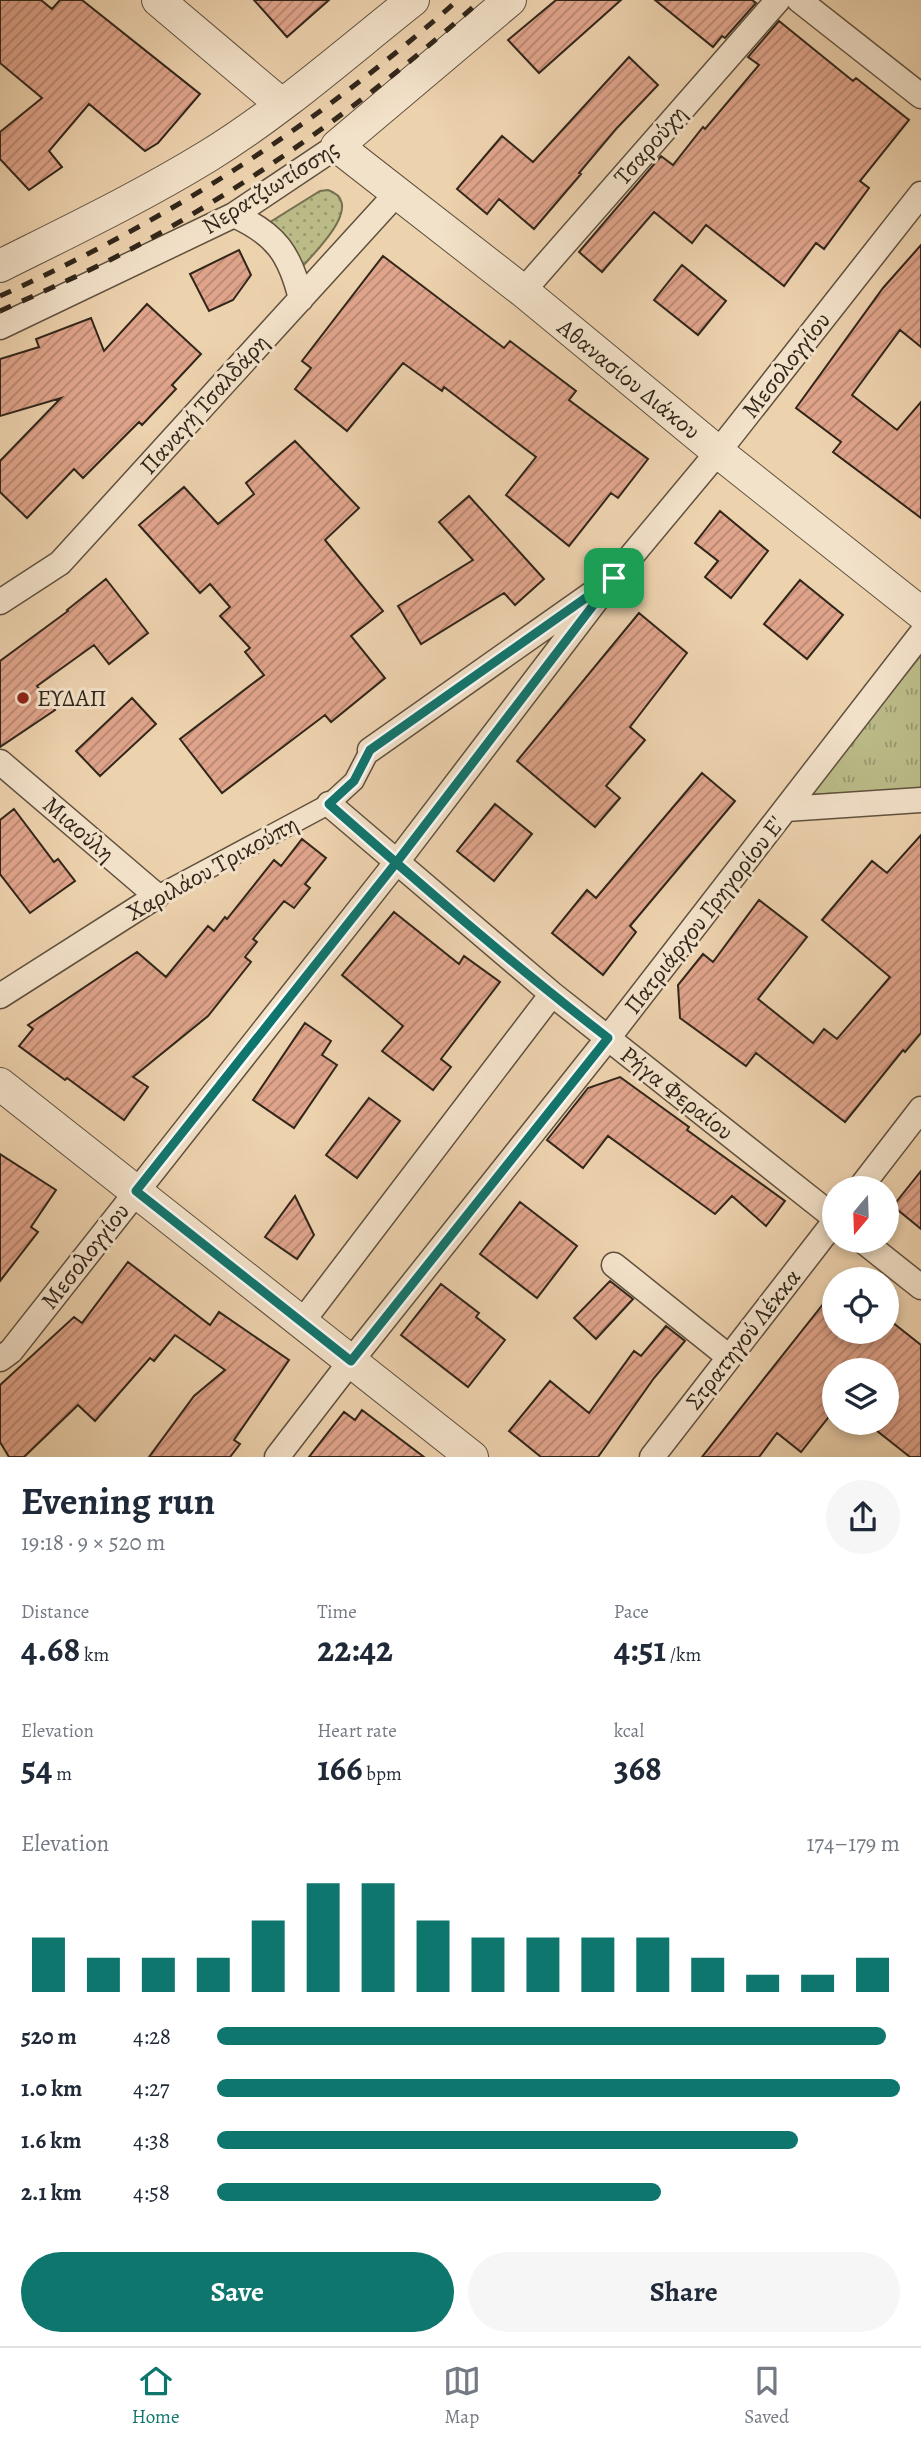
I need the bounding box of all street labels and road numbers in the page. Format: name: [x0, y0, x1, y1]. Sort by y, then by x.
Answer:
street label: Τσαρούχη: [606, 98, 694, 192]
street label: Νερατζιωτίσσης: [196, 132, 344, 242]
street label: Μεσολογγίου: [734, 305, 838, 425]
street label: Αθανασίου Διάκου: [550, 311, 707, 447]
street label: Παναγή Τσαλδάρη: [132, 327, 276, 481]
street label: Μιαούλη: [36, 789, 122, 869]
street label: Χαριλάου Τρικούπη: [121, 808, 303, 928]
street label: Πατριάρχου Γρηγορίου Ε': [616, 809, 792, 1021]
street label: Ρήγα Φεραίου: [614, 1039, 740, 1147]
street label: Μεσολογγίου: [33, 1196, 137, 1316]
street label: Στρατηγού Λέκκα: [678, 1262, 808, 1416]

